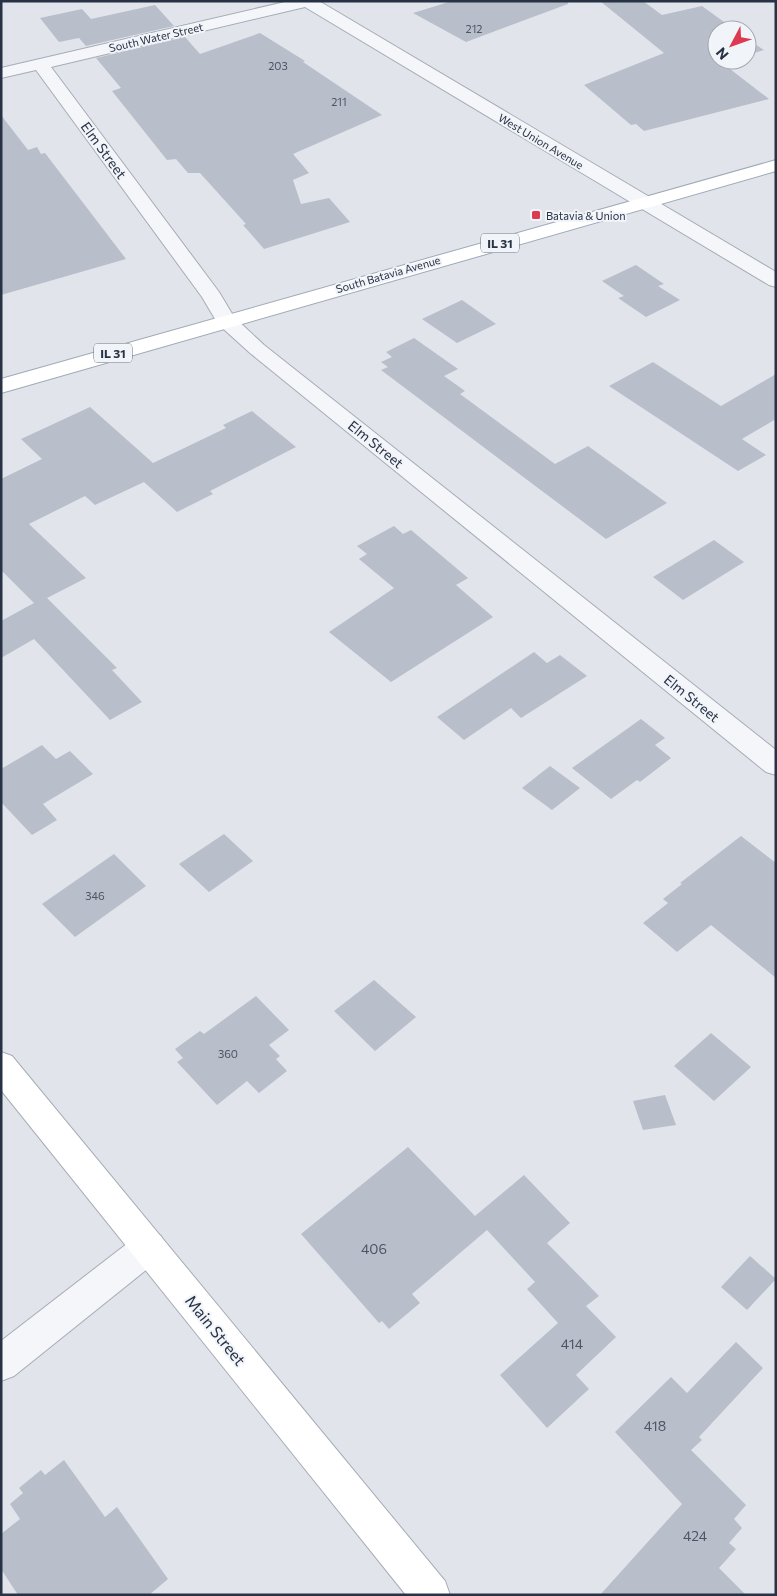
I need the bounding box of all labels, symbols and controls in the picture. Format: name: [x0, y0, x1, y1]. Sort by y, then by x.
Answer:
street label: South Water Street: [108, 20, 205, 54]
north arrow: [707, 20, 757, 70]
house number: 212: [466, 22, 482, 35]
text: N: [712, 44, 732, 63]
house number: 203: [268, 59, 288, 72]
house number: 211: [331, 95, 347, 108]
street label: West Union Avenue: [496, 111, 586, 172]
street label: Elm Street: [78, 118, 131, 182]
marker: Batavia & Union: [530, 209, 542, 221]
place label: Batavia & Union: [546, 209, 626, 222]
road number: IL 31: [481, 234, 519, 252]
street label: South Batavia Avenue: [334, 253, 442, 295]
road number: IL 31: [94, 343, 132, 362]
street label: Elm Street: [345, 417, 407, 472]
street label: Elm Street: [661, 671, 723, 726]
house number: 346: [85, 889, 105, 902]
house number: 360: [218, 1047, 238, 1060]
house number: 406: [361, 1240, 387, 1257]
street label: Main Street: [182, 1291, 250, 1369]
house number: 414: [561, 1335, 584, 1352]
house number: 418: [644, 1417, 666, 1434]
house number: 424: [683, 1527, 708, 1544]

